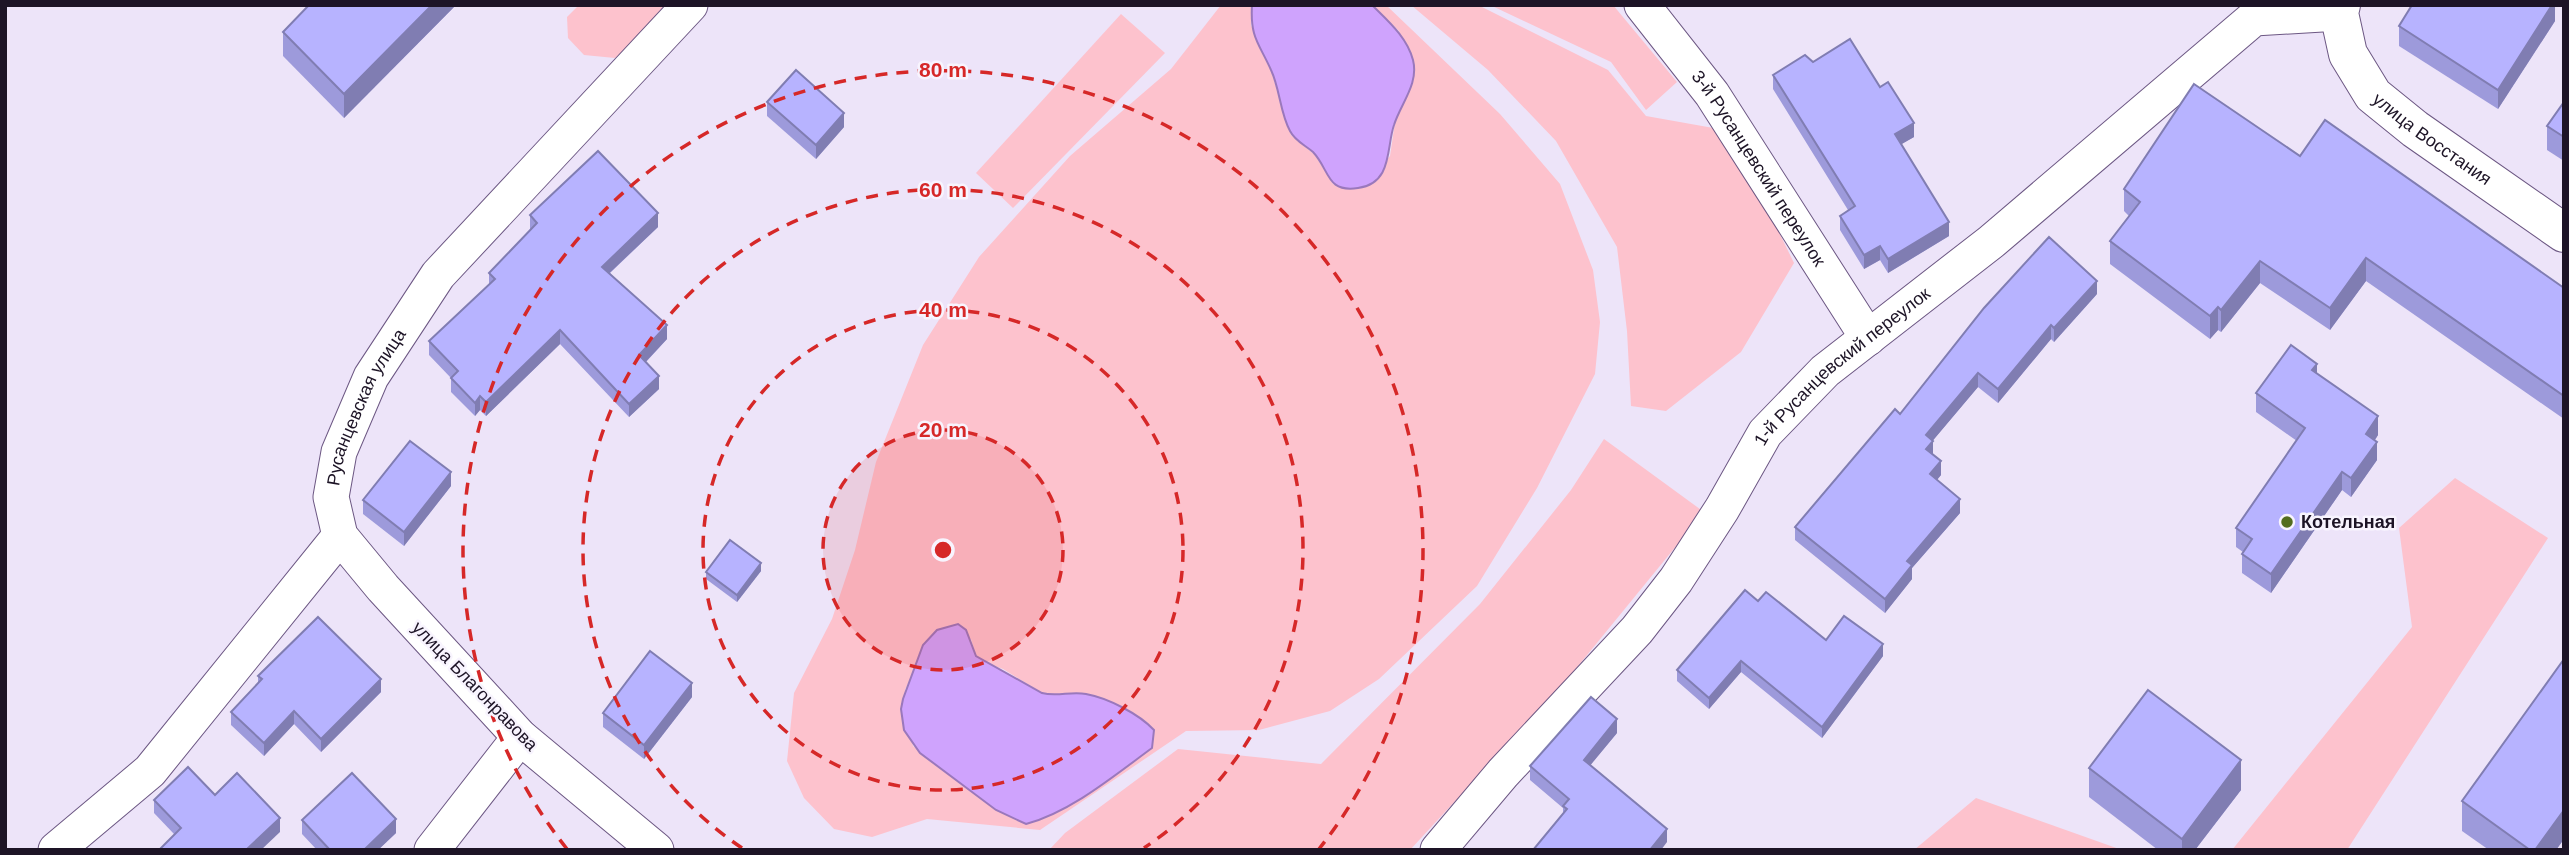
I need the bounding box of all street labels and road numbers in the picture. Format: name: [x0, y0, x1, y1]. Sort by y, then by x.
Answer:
street label: 3-й Русанцевский переулок: [1688, 67, 1830, 270]
street label: улица Восстания: [2369, 89, 2495, 189]
street label: 1-й Русанцевский переулок: [1750, 283, 1934, 449]
street label: Русанцевская улица: [323, 324, 410, 487]
street label: улица Благонравова: [408, 617, 542, 755]

